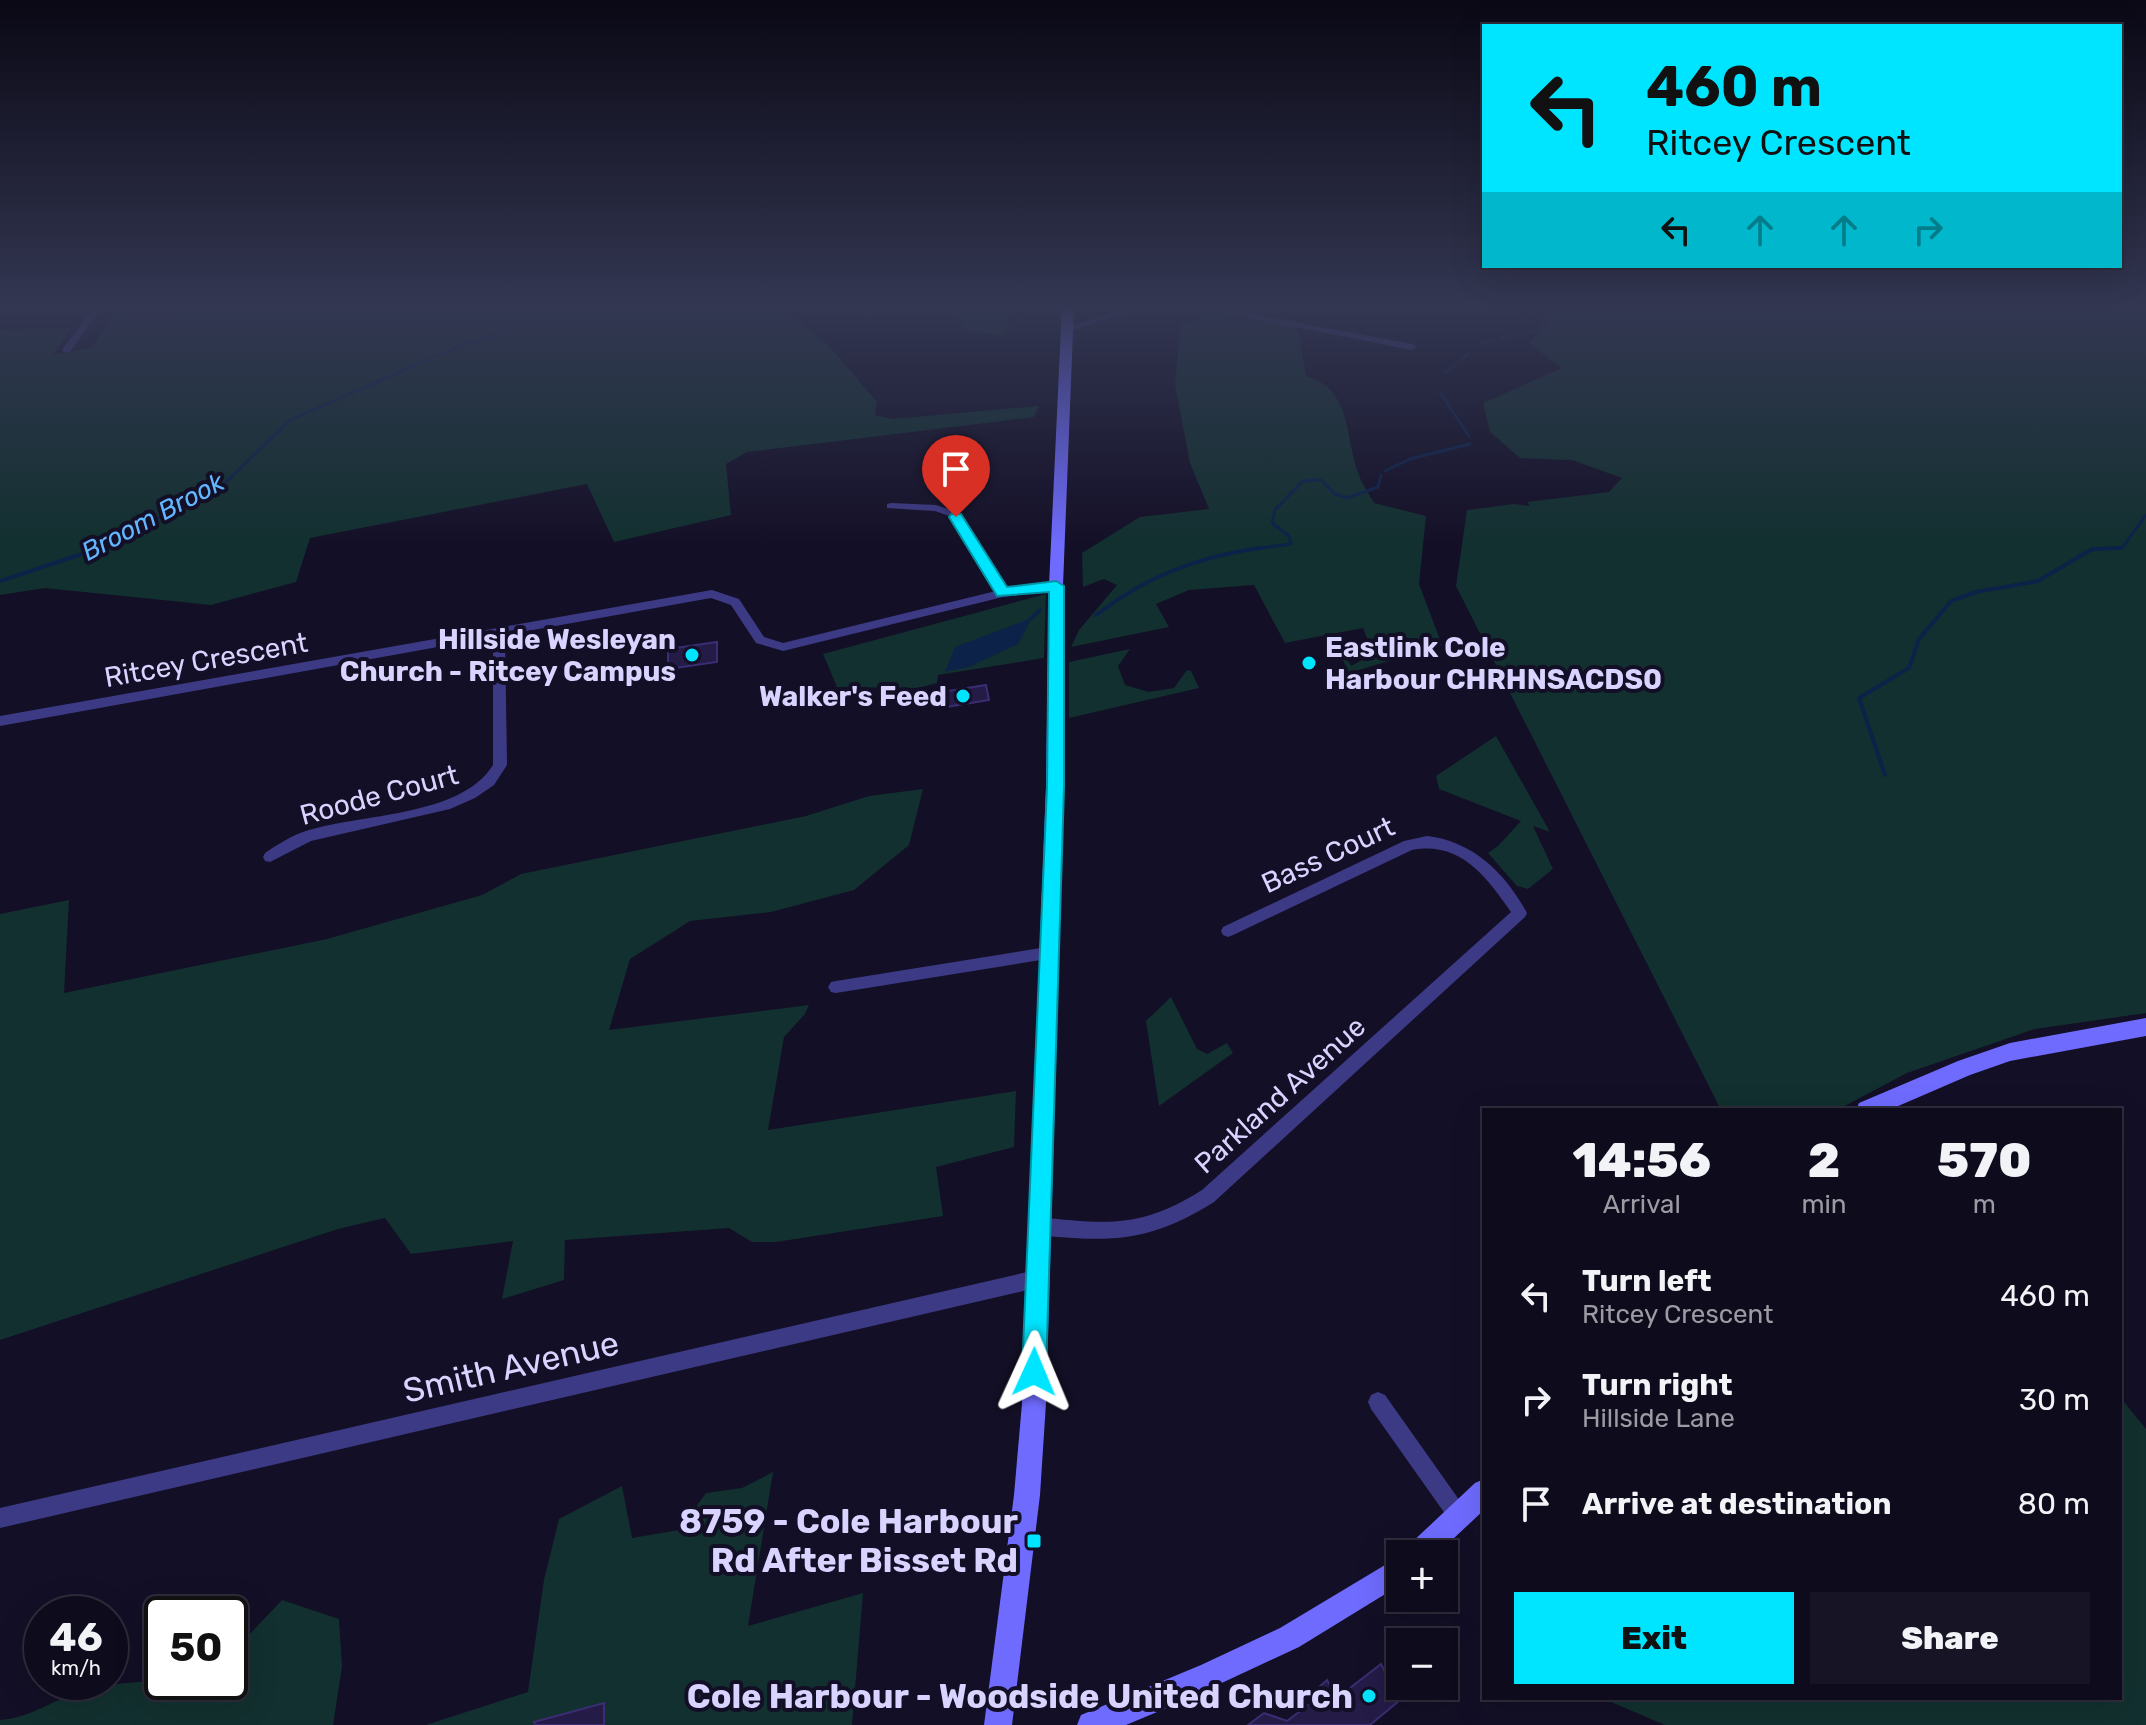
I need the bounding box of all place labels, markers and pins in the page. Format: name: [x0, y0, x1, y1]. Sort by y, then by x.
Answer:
pin: [922, 435, 990, 517]
place label: Hillside Wesleyan Church - Ritcey Campus: [340, 623, 676, 688]
place label: Eastlink Cole Harbour CHRHNSACDS0: [1325, 631, 1662, 696]
marker: Hillside Wesleyan Church - Ritcey Campus: [683, 646, 701, 664]
marker: Eastlink Cole Harbour CHRHNSACDS0: [1300, 654, 1318, 672]
place label: Walker's Feed: [759, 680, 947, 713]
marker: Walker's Feed: [954, 687, 972, 705]
place label: 8759 - Cole Harbour Rd After Bisset Rd: [679, 1501, 1019, 1581]
marker: 8759 - Cole Harbour Rd After Bisset Rd: [1025, 1532, 1043, 1550]
place label: Cole Harbour - Woodside United Church: [687, 1676, 1353, 1717]
marker: Cole Harbour - Woodside United Church: [1360, 1687, 1378, 1705]

